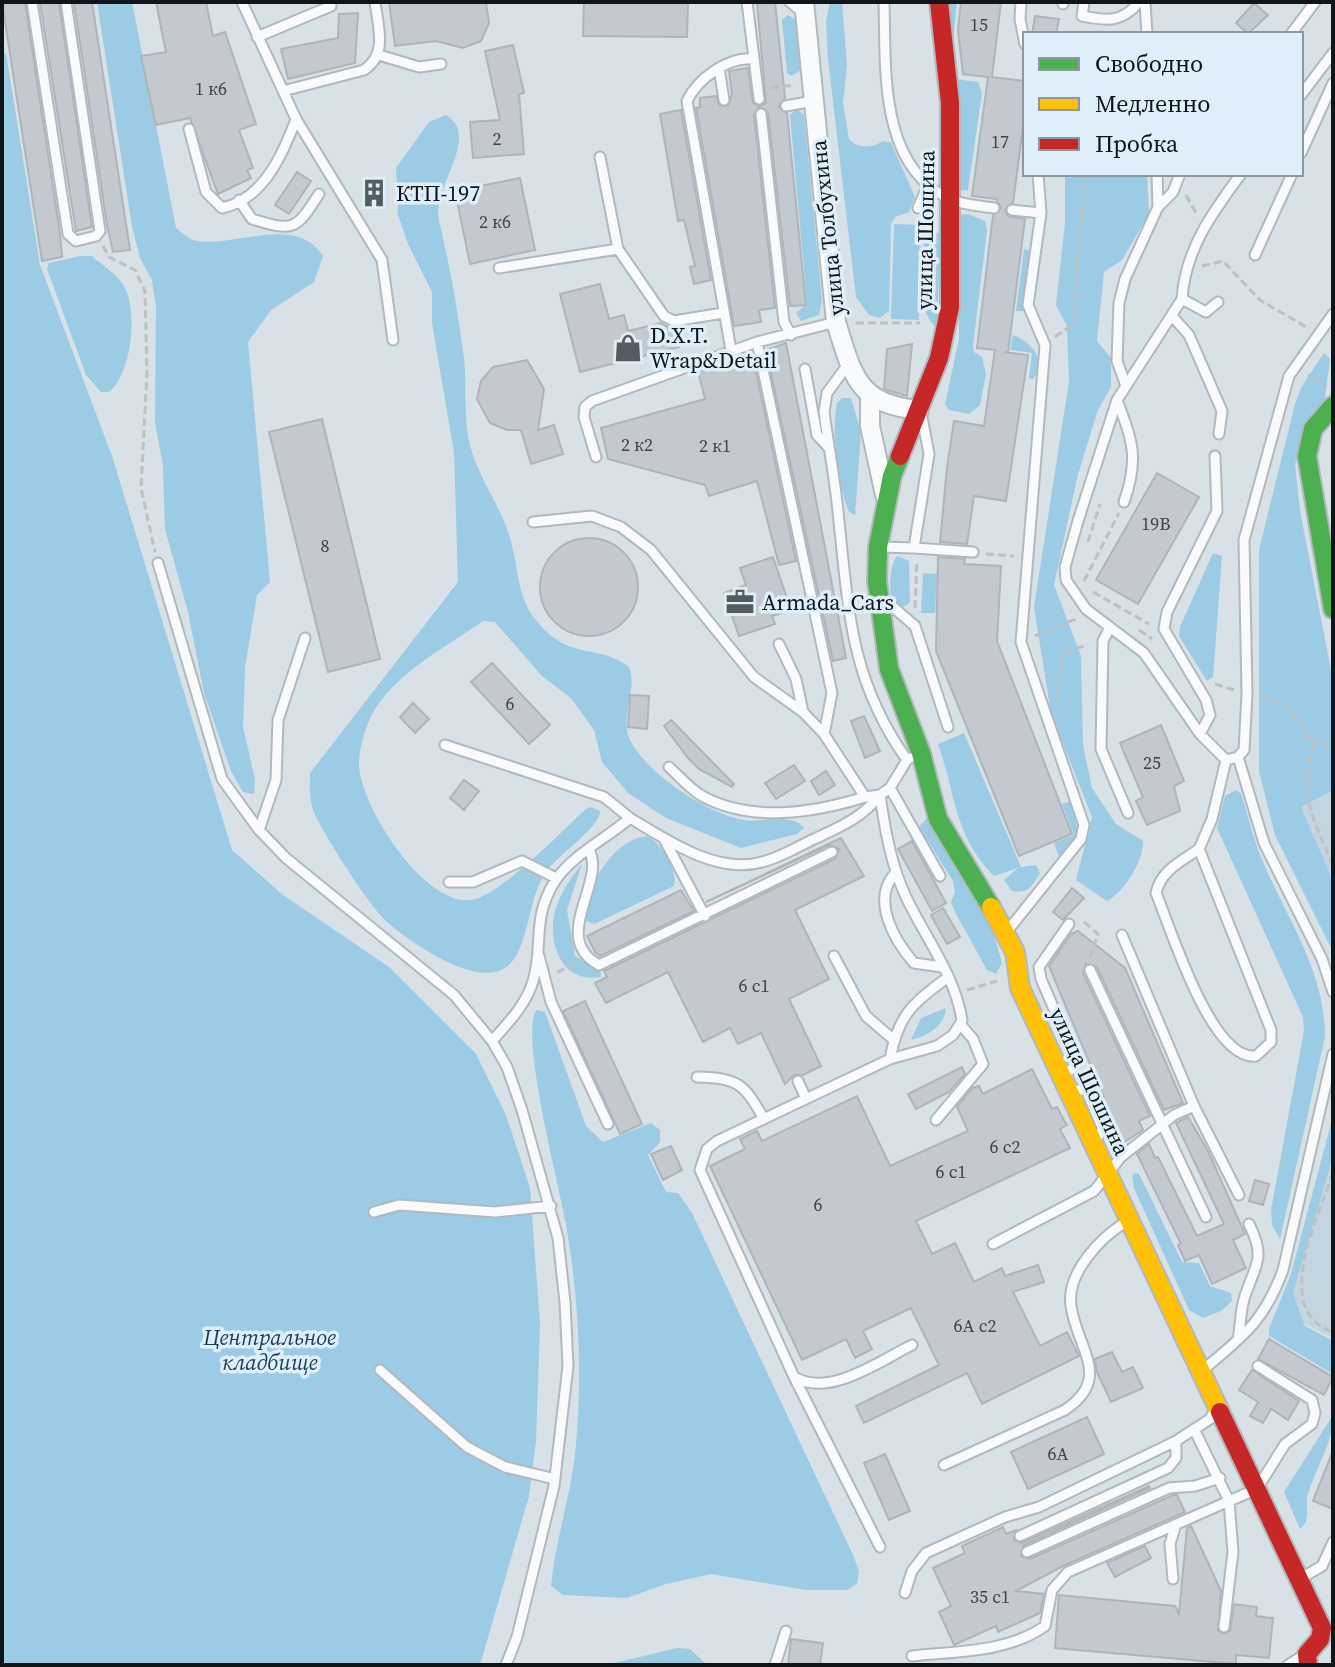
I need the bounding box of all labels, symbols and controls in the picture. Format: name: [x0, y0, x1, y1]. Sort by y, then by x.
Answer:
house number: 15: [970, 12, 988, 37]
legend: [1023, 32, 1303, 176]
text: Свободно: [1095, 47, 1203, 80]
house number: 1 к6: [195, 76, 227, 101]
text: Медленно: [1095, 87, 1210, 120]
house number: 2: [493, 126, 502, 151]
text: Пробка: [1095, 127, 1179, 160]
house number: 17: [991, 129, 1009, 154]
street label: улица Толбухина: [803, 138, 851, 317]
street label: улица Шошина: [909, 149, 941, 310]
building icon: КТП-197: [359, 178, 389, 208]
place label: КТП-197: [396, 178, 480, 208]
house number: 2 к6: [479, 209, 511, 234]
place label: D.X.T. Wrap&Detail: [650, 320, 777, 375]
shop icon: D.X.T. Wrap&Detail: [613, 333, 643, 363]
house number: 2 к2: [621, 432, 653, 457]
house number: 2 к1: [699, 433, 731, 458]
house number: 19В: [1141, 511, 1171, 536]
house number: 8: [321, 533, 330, 558]
office icon: Armada_Cars: [725, 587, 755, 617]
place label: Armada_Cars: [762, 587, 894, 617]
house number: 6: [506, 691, 515, 716]
house number: 25: [1143, 750, 1161, 775]
house number: 6 с1: [739, 973, 769, 998]
street label: улица Шошина: [1043, 1002, 1138, 1160]
house number: 6 с2: [990, 1134, 1020, 1159]
house number: 6 с1: [936, 1159, 966, 1184]
house number: 6: [814, 1192, 823, 1217]
house number: 6А с2: [954, 1313, 996, 1338]
park label: Центральное кладбище: [203, 1322, 336, 1377]
house number: 6А: [1048, 1441, 1069, 1466]
house number: 35 с1: [970, 1584, 1010, 1609]

